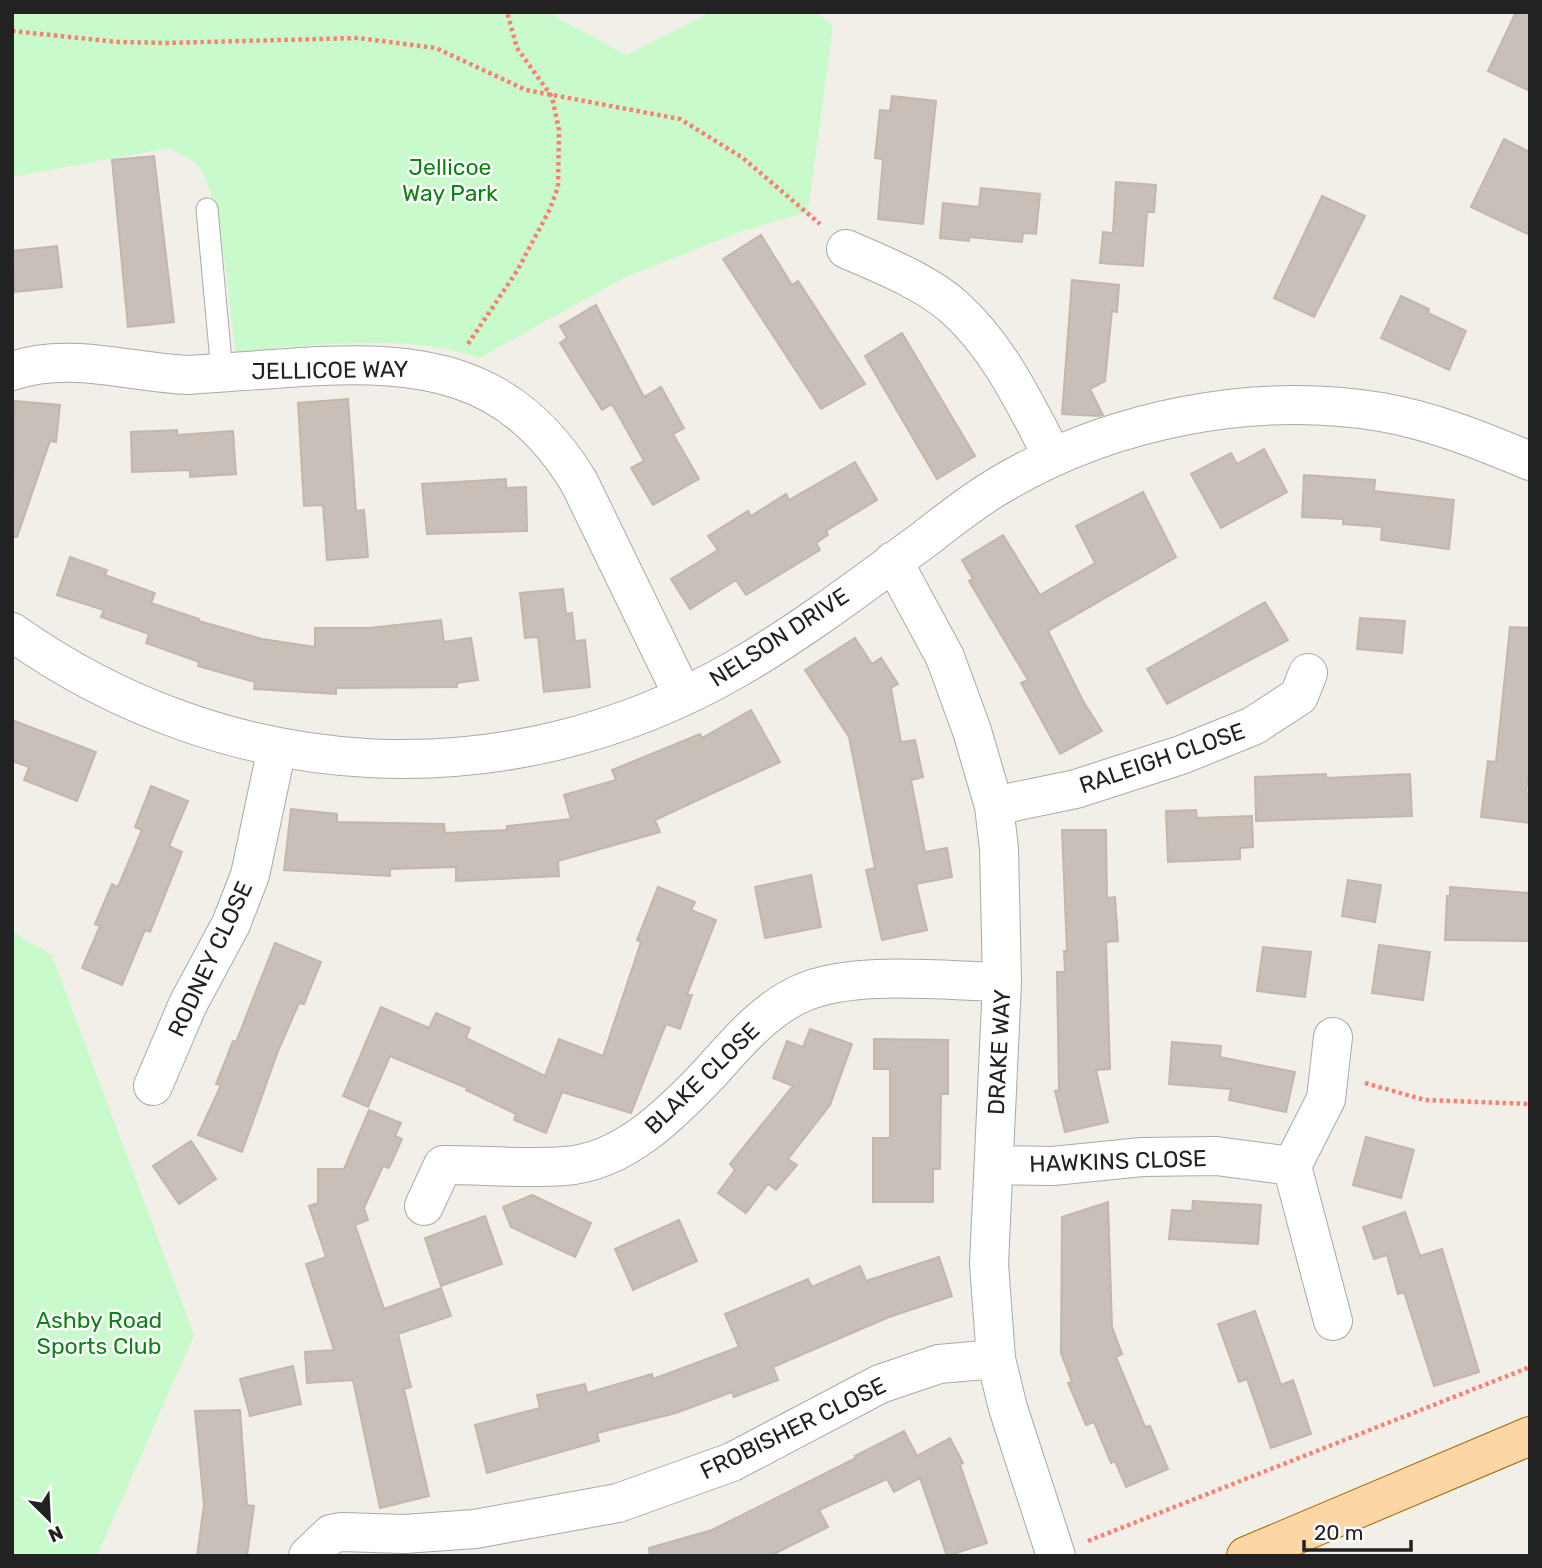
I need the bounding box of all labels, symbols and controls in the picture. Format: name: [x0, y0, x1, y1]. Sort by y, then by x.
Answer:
park label: Jellicoe Way Park: [402, 153, 498, 207]
street label: JELLICOE WAY: [251, 355, 409, 385]
street label: NELSON DRIVE: [704, 582, 854, 692]
street label: RALEIGH CLOSE: [1076, 717, 1248, 799]
street label: RODNEY CLOSE: [162, 877, 258, 1041]
street label: DRAKE WAY: [982, 988, 1016, 1116]
street label: BLAKE CLOSE: [639, 1016, 765, 1140]
street label: HAWKINS CLOSE: [1029, 1144, 1207, 1178]
park label: Ashby Road Sports Club: [36, 1306, 162, 1360]
street label: FROBISHER CLOSE: [696, 1371, 890, 1485]
north arrow: [14, 1484, 84, 1554]
scale bar: [1304, 1508, 1411, 1552]
text: 20 m: [1314, 1520, 1363, 1545]
text: N: [45, 1521, 67, 1547]

